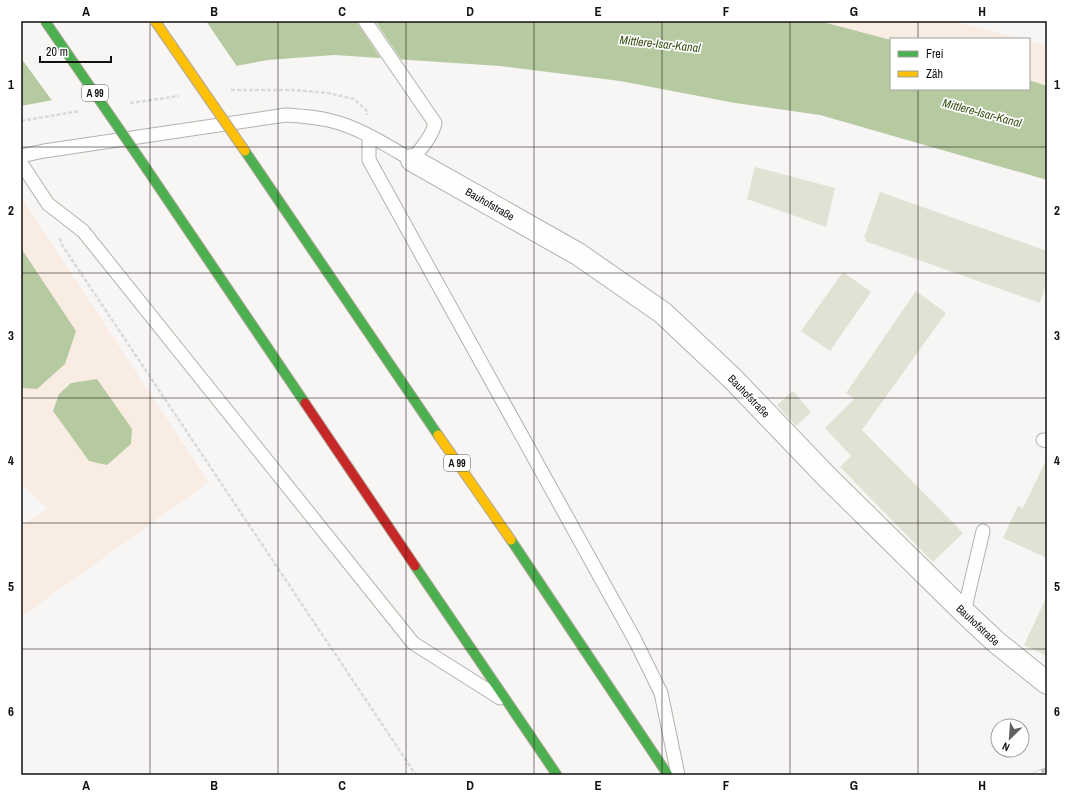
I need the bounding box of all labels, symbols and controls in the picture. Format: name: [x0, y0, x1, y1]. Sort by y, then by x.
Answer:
text: A: [82, 3, 90, 20]
text: B: [210, 3, 218, 20]
text: C: [338, 3, 346, 20]
text: D: [466, 3, 474, 20]
text: E: [594, 3, 602, 20]
text: F: [723, 3, 730, 20]
text: G: [850, 3, 858, 20]
text: H: [978, 3, 986, 20]
water label: Mittlere-Isar-Kanal: [619, 32, 702, 56]
scale bar: [40, 38, 111, 64]
legend: [890, 38, 1030, 90]
text: 20 m: [46, 44, 68, 60]
text: Frei: [926, 46, 944, 62]
text: Zäh: [926, 66, 943, 82]
text: 1: [8, 76, 14, 93]
text: 1: [1054, 76, 1060, 93]
road number: A 99: [82, 85, 108, 101]
water label: Mittlere-Isar-Kanal: [941, 95, 1024, 131]
street label: Bauhofstraße: [463, 184, 517, 224]
text: 2: [8, 202, 14, 219]
text: 2: [1054, 202, 1060, 219]
text: 3: [8, 327, 14, 344]
text: 3: [1054, 327, 1060, 344]
street label: Bauhofstraße: [725, 372, 773, 420]
text: 4: [8, 452, 14, 469]
text: 4: [1054, 452, 1060, 469]
road number: A 99: [444, 455, 470, 471]
text: 5: [8, 578, 14, 595]
text: 5: [1054, 578, 1060, 595]
street label: Bauhofstraße: [953, 601, 1003, 649]
text: 6: [8, 703, 14, 720]
text: 6: [1054, 703, 1060, 720]
north arrow: [990, 718, 1030, 758]
text: N: [1000, 739, 1012, 755]
text: A: [82, 777, 90, 794]
text: B: [210, 777, 218, 794]
text: C: [338, 777, 346, 794]
text: D: [466, 777, 474, 794]
text: E: [594, 777, 602, 794]
text: F: [723, 777, 730, 794]
text: G: [850, 777, 858, 794]
text: H: [978, 777, 986, 794]

